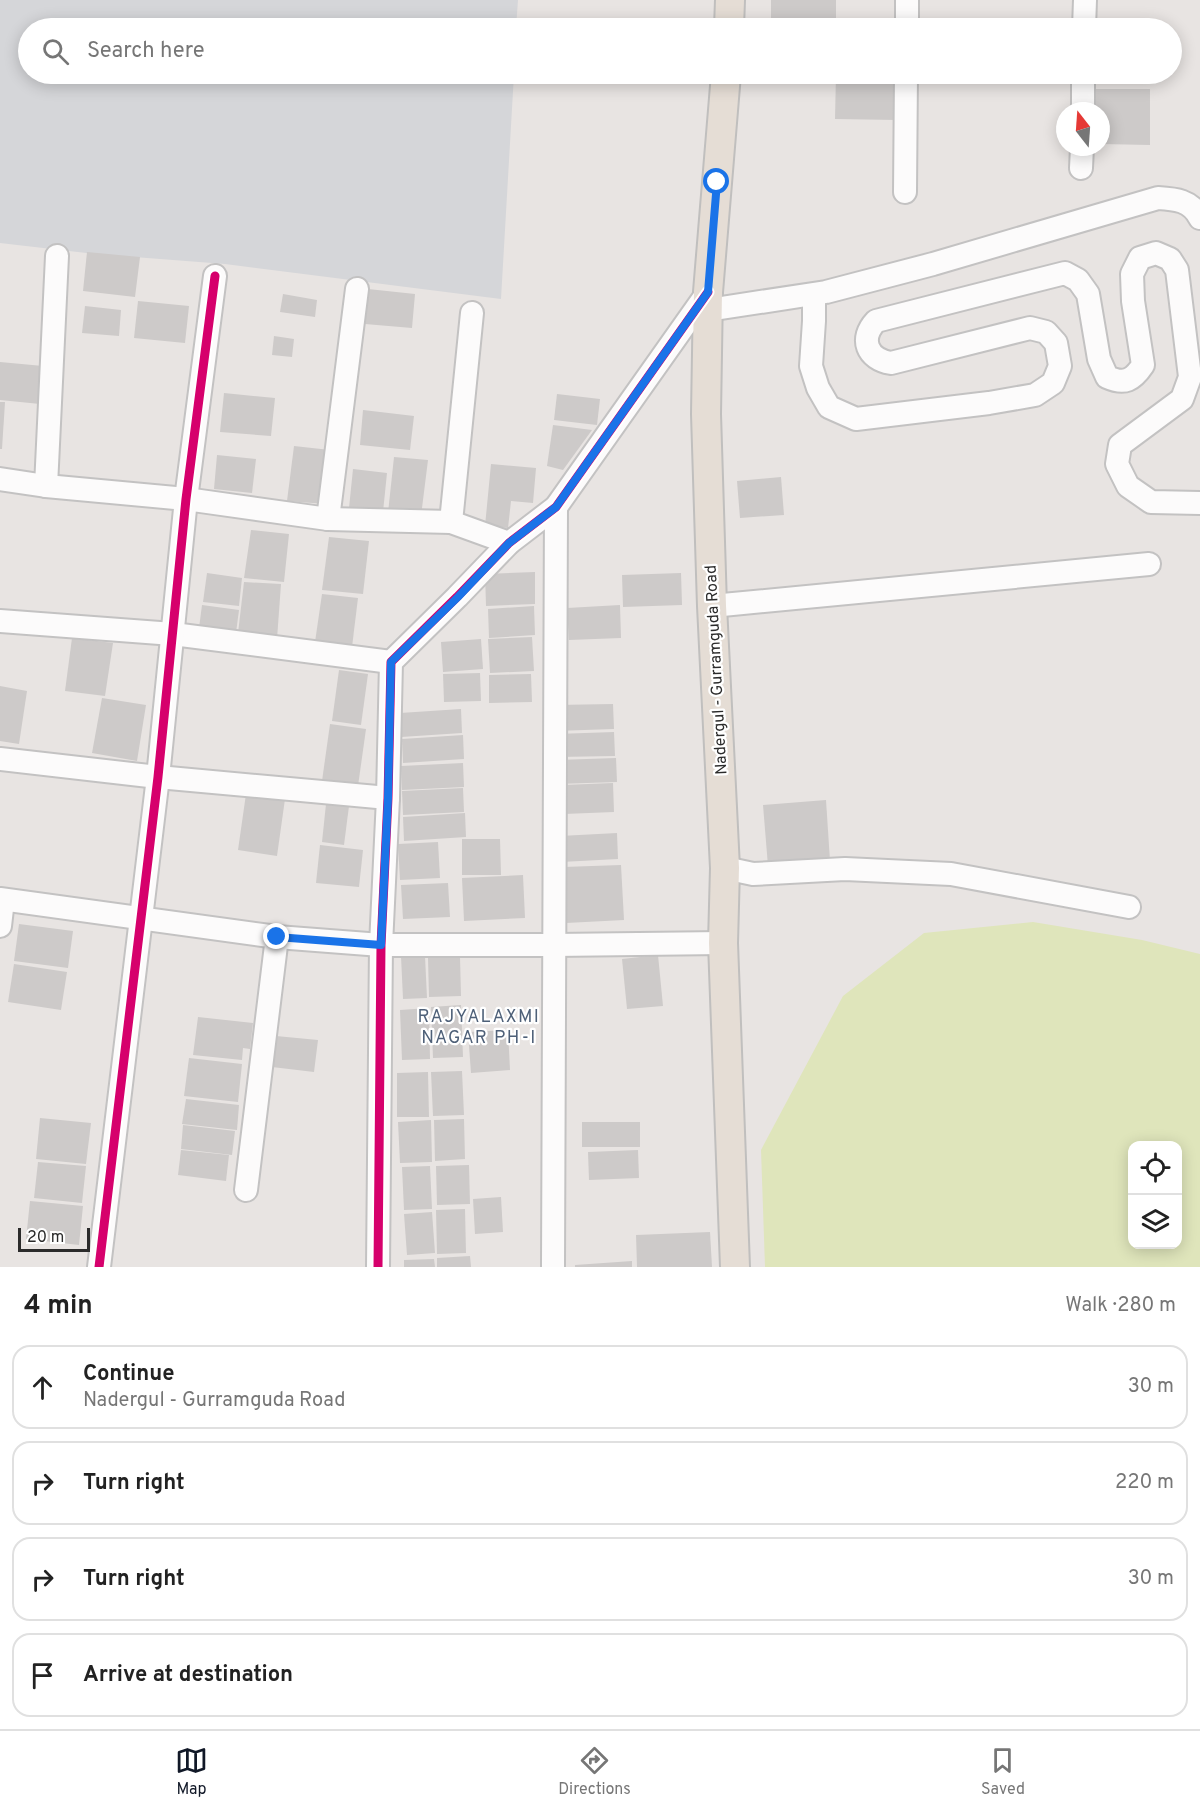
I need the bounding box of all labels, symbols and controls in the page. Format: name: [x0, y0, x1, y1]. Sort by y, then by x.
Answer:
search box: [18, 18, 1182, 84]
icon: search: [39, 35, 72, 68]
text: Search here: [87, 38, 205, 65]
north arrow: [1056, 102, 1110, 156]
route start: [703, 168, 729, 194]
street label: Nadergul - Gurramguda Road: [702, 565, 732, 775]
route end: [263, 923, 289, 949]
district label: RAJYALAXMI NAGAR PH-I: [418, 1006, 540, 1050]
map controls: [1128, 1141, 1182, 1249]
button: locate: [1128, 1141, 1182, 1195]
button: layers: [1128, 1195, 1182, 1249]
scale bar: [18, 1225, 90, 1252]
text: 20 m: [27, 1228, 64, 1248]
text: 4 min: [24, 1290, 93, 1323]
text: Walk · 280 m: [1065, 1293, 1176, 1319]
text: Continue: [83, 1361, 174, 1388]
icon: ahead: [26, 1371, 59, 1404]
text: 30 m: [1128, 1374, 1174, 1400]
text: Nadergul - Gurramguda Road: [83, 1388, 345, 1414]
icon: right: [26, 1467, 59, 1500]
text: Turn right: [83, 1470, 185, 1497]
text: 220 m: [1115, 1470, 1174, 1496]
icon: right: [26, 1563, 59, 1596]
text: Turn right: [83, 1566, 185, 1593]
text: 30 m: [1128, 1566, 1174, 1592]
icon: arrive: [26, 1659, 59, 1692]
text: Arrive at destination: [83, 1662, 293, 1689]
tab: Map: [175, 1744, 208, 1800]
tab: Directions: [558, 1744, 631, 1800]
tab: Saved: [981, 1744, 1025, 1800]

